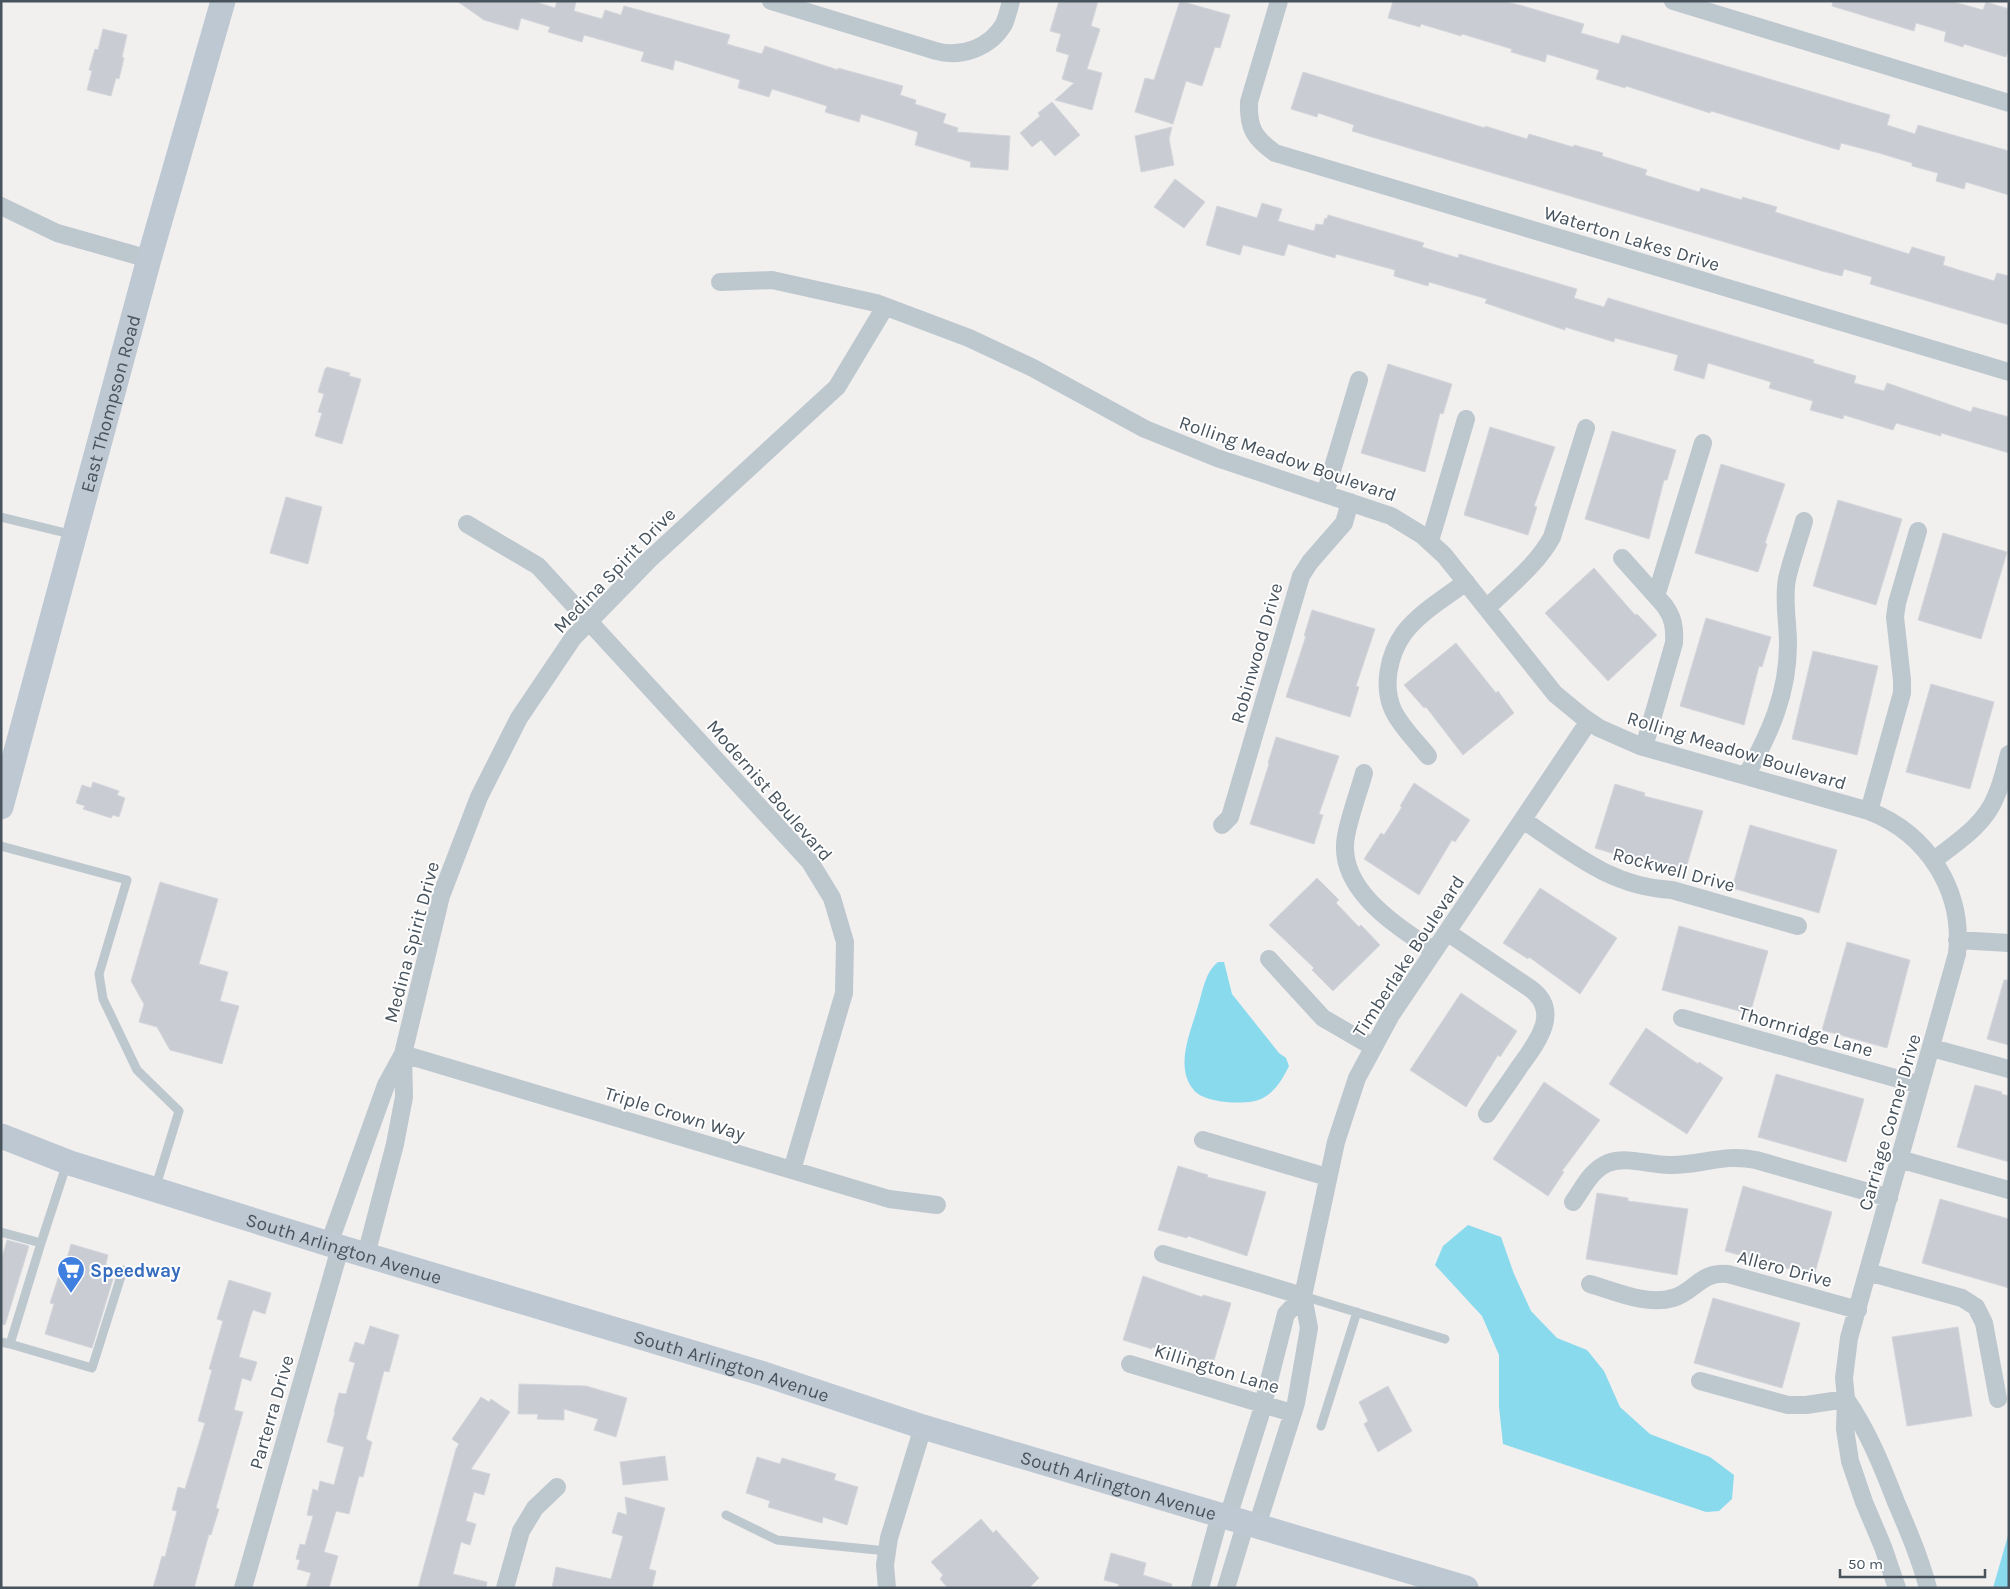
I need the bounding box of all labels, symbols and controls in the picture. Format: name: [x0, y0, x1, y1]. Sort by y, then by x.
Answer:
street label: Waterton Lakes Drive: [1541, 202, 1722, 276]
street label: East Thompson Road: [76, 312, 145, 495]
street label: Rolling Meadow Boulevard: [1176, 411, 1399, 506]
street label: Medina Spirit Drive: [549, 503, 680, 638]
street label: Robinwood Drive: [1226, 581, 1288, 726]
street label: Rolling Meadow Boulevard: [1624, 707, 1849, 795]
street label: Modernist Boulevard: [702, 715, 837, 866]
street label: Rockwell Drive: [1610, 843, 1737, 897]
street label: Medina Spirit Drive: [380, 859, 444, 1025]
street label: Timberlake Boulevard: [1348, 872, 1469, 1042]
street label: Thornridge Lane: [1736, 1002, 1876, 1062]
street label: Carriage Corner Drive: [1854, 1031, 1926, 1213]
street label: Triple Crown Way: [602, 1082, 748, 1146]
street label: South Arlington Avenue: [243, 1209, 444, 1289]
street label: Allero Drive: [1735, 1246, 1835, 1292]
supermarket icon: Speedway: [56, 1255, 86, 1294]
place label: Speedway: [90, 1260, 181, 1282]
street label: South Arlington Avenue: [631, 1326, 832, 1407]
street label: Killington Lane: [1151, 1339, 1282, 1398]
street label: Parterra Drive: [245, 1353, 299, 1472]
street label: South Arlington Avenue: [1017, 1446, 1219, 1525]
scale bar: [1840, 1546, 1985, 1578]
text: 50 m: [1848, 1555, 1883, 1573]

